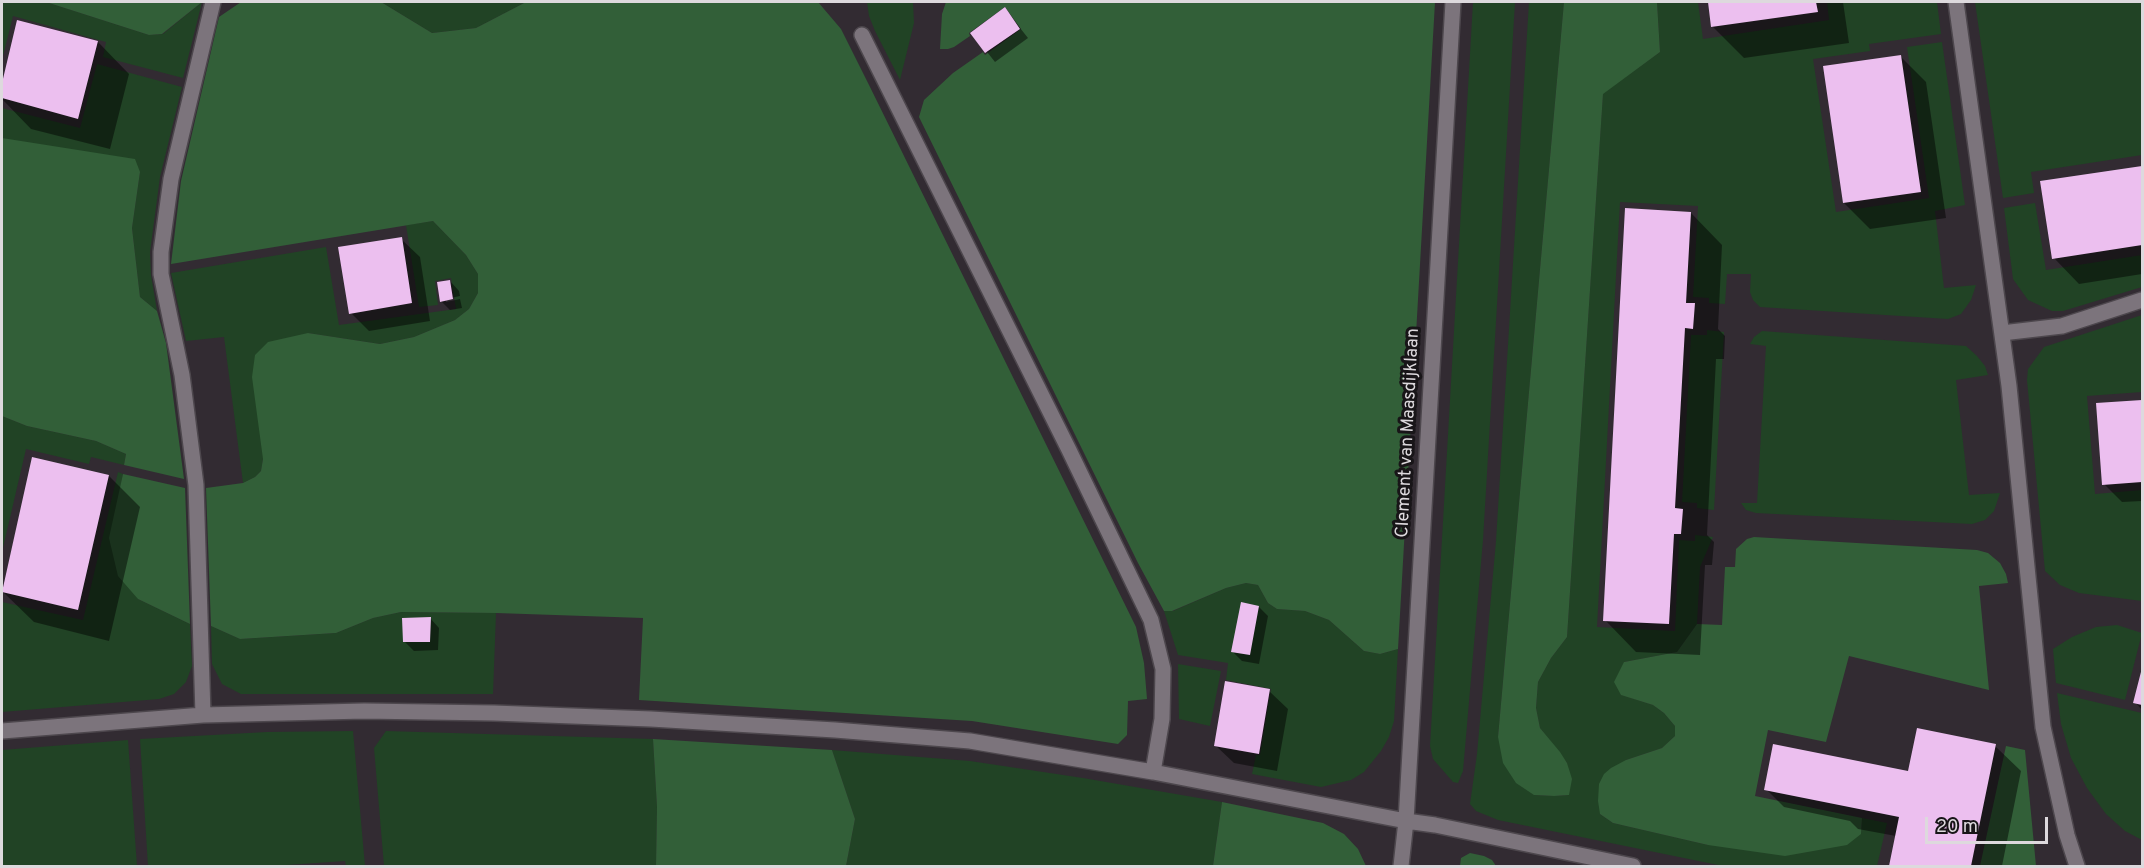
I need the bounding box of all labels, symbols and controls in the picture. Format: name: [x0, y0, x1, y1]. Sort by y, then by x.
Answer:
street label: Clement van Maasdijklaan: [1393, 328, 1425, 538]
scale bar: [1928, 805, 2051, 843]
text: 20 m: [1936, 816, 1978, 839]

